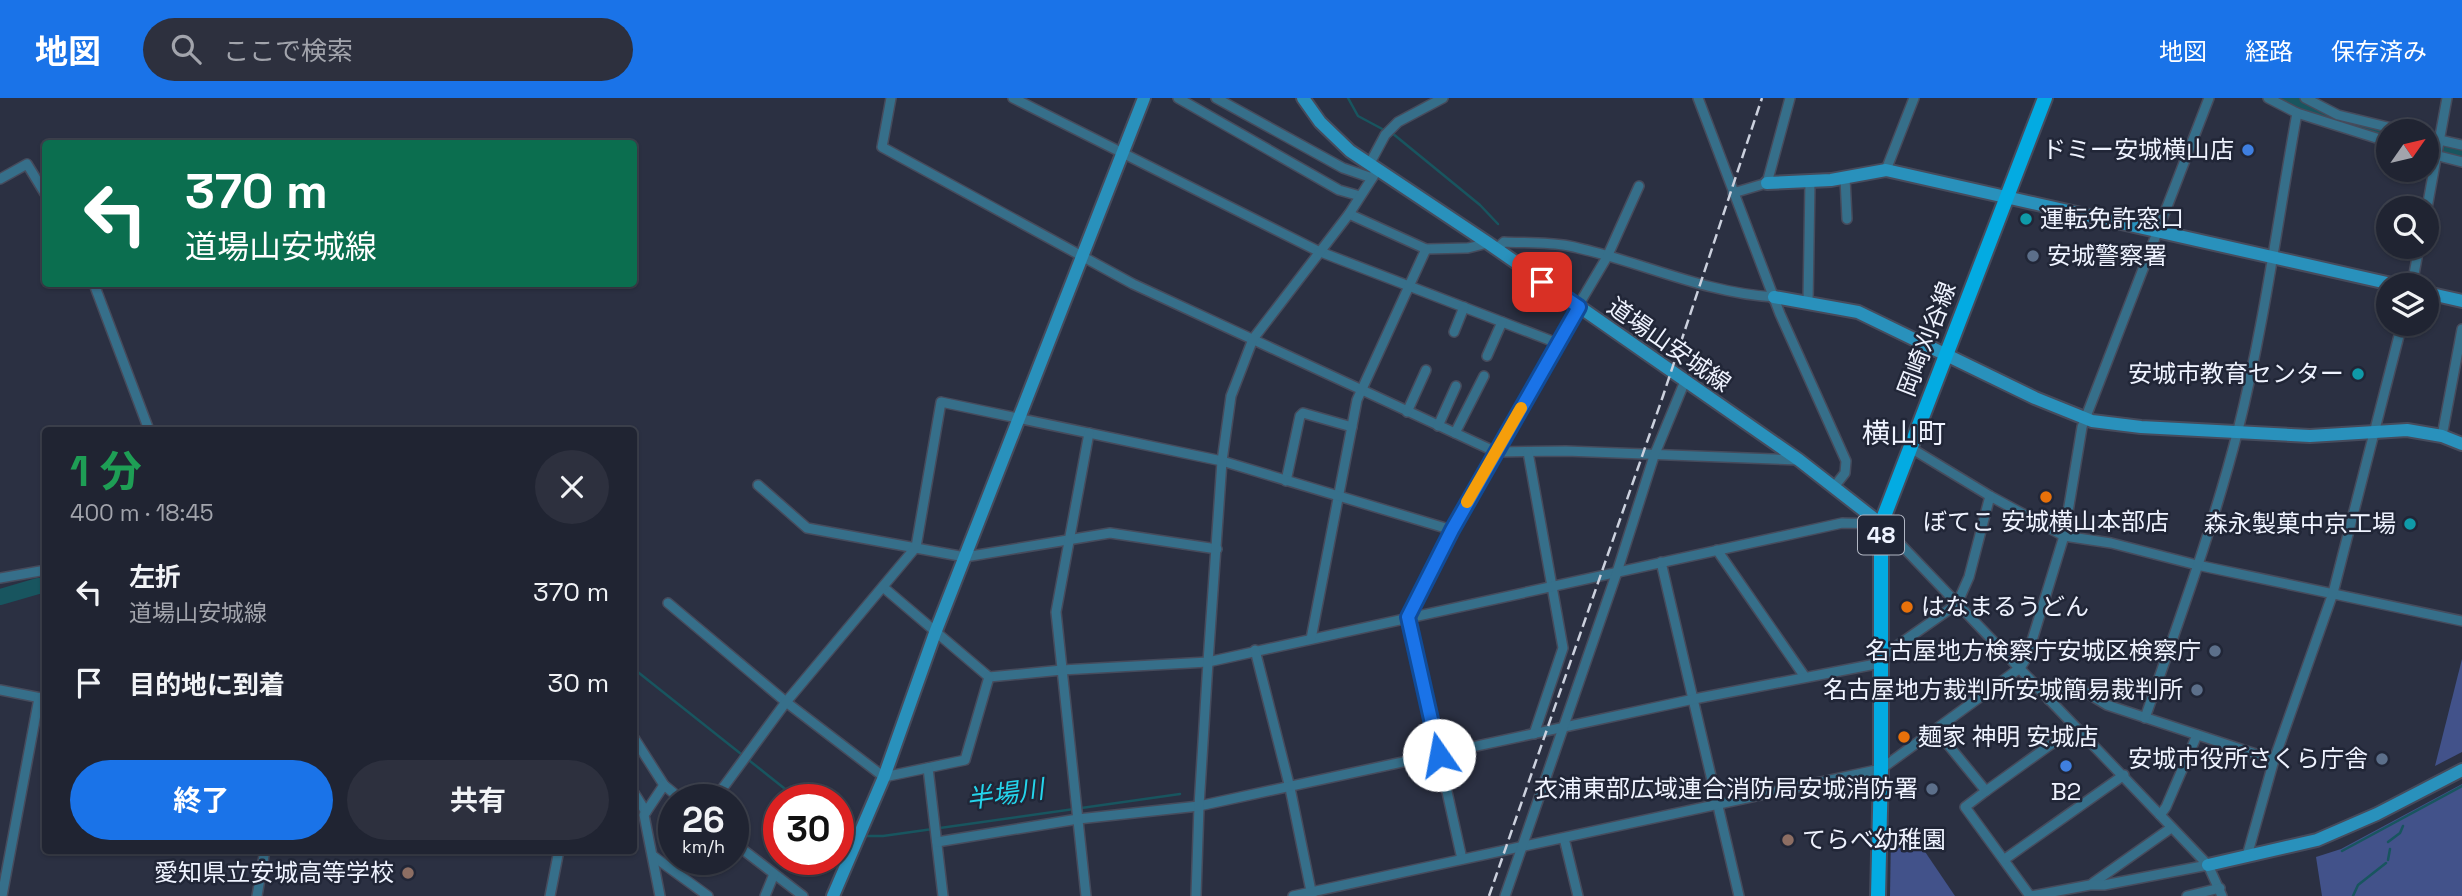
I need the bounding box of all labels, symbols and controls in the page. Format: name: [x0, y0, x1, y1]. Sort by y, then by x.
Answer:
search box: [143, 18, 633, 81]
icon: search: [167, 30, 205, 68]
text: 地図: [35, 31, 101, 73]
text: ここで検索: [223, 34, 353, 68]
text: 地図: [2159, 36, 2207, 67]
text: 経路: [2245, 36, 2293, 67]
text: 保存済み: [2331, 36, 2427, 67]
north arrow: [2376, 119, 2440, 182]
map controls: [2376, 119, 2439, 336]
place label: ドミー安城横山店: [2042, 134, 2234, 165]
marker: ドミー安城横山店: [2240, 142, 2256, 158]
text: 370 m: [185, 160, 328, 222]
icon: left: [70, 168, 161, 259]
button: search: [2376, 196, 2439, 259]
place label: 運転免許窓口: [2040, 203, 2184, 234]
marker: 運転免許窓口: [2018, 211, 2034, 227]
text: 道場山安城線: [185, 227, 377, 267]
place label: 安城警察署: [2047, 240, 2167, 271]
marker: 安城警察署: [2025, 248, 2041, 264]
pin: [1512, 252, 1572, 312]
icon: arrive: [1523, 263, 1561, 301]
button: layers: [2376, 273, 2439, 336]
street label: 岡崎刈谷線: [1891, 277, 1963, 400]
street label: 道場山安城線: [1601, 291, 1737, 399]
place label: 安城市教育センター: [2128, 358, 2344, 389]
marker: 安城市教育センター: [2350, 366, 2366, 382]
district label: 横山町: [1862, 415, 1946, 451]
text: 1 分: [70, 445, 142, 498]
button: close: [535, 450, 609, 524]
marker: ぼてこ 安城横山本部店: [2038, 489, 2054, 505]
text: 400 m · 18:45: [70, 498, 214, 528]
place label: ぼてこ 安城横山本部店: [1923, 506, 2169, 537]
place label: 森永製菓中京工場: [2204, 508, 2396, 539]
road number: 48: [1858, 516, 1904, 555]
marker: 森永製菓中京工場: [2402, 516, 2418, 532]
text: 左折: [129, 560, 181, 594]
icon: left: [70, 573, 108, 611]
text: 370 m: [533, 575, 609, 609]
place label: はなまるうどん: [1921, 591, 2089, 622]
text: 道場山安城線: [129, 598, 267, 628]
marker: はなまるうどん: [1899, 599, 1915, 615]
place label: 名古屋地方検察庁安城区検察庁: [1865, 635, 2201, 666]
marker: 名古屋地方検察庁安城区検察庁: [2207, 643, 2223, 659]
icon: arrive: [70, 664, 108, 702]
text: 30 m: [548, 666, 609, 700]
text: 目的地に到着: [129, 668, 285, 702]
place label: 名古屋地方裁判所安城簡易裁判所: [1823, 674, 2183, 705]
marker: 名古屋地方裁判所安城簡易裁判所: [2189, 682, 2205, 698]
position arrow: [1402, 718, 1476, 792]
place label: 麺家 神明 安城店: [1918, 721, 2098, 752]
marker: 麺家 神明 安城店: [1896, 729, 1912, 745]
place label: 安城市役所さくら庁舎: [2128, 743, 2368, 774]
marker: 安城市役所さくら庁舎: [2374, 751, 2390, 767]
marker: B2: [2058, 758, 2074, 774]
button: 終了: [70, 760, 333, 840]
button: 共有: [347, 760, 609, 840]
water label: 半場川: [964, 771, 1049, 816]
place label: 衣浦東部広域連合消防局安城消防署: [1534, 773, 1918, 804]
place label: B2: [2051, 776, 2081, 807]
marker: 衣浦東部広域連合消防局安城消防署: [1924, 781, 1940, 797]
speed limit sign: 30: [763, 784, 854, 875]
text: 26: [682, 798, 725, 842]
place label: てらべ幼稚園: [1802, 824, 1946, 855]
marker: てらべ幼稚園: [1780, 832, 1796, 848]
text: km/h: [682, 835, 725, 858]
place label: 愛知県立安城高等学校: [154, 857, 394, 888]
marker: 愛知県立安城高等学校: [400, 865, 416, 881]

